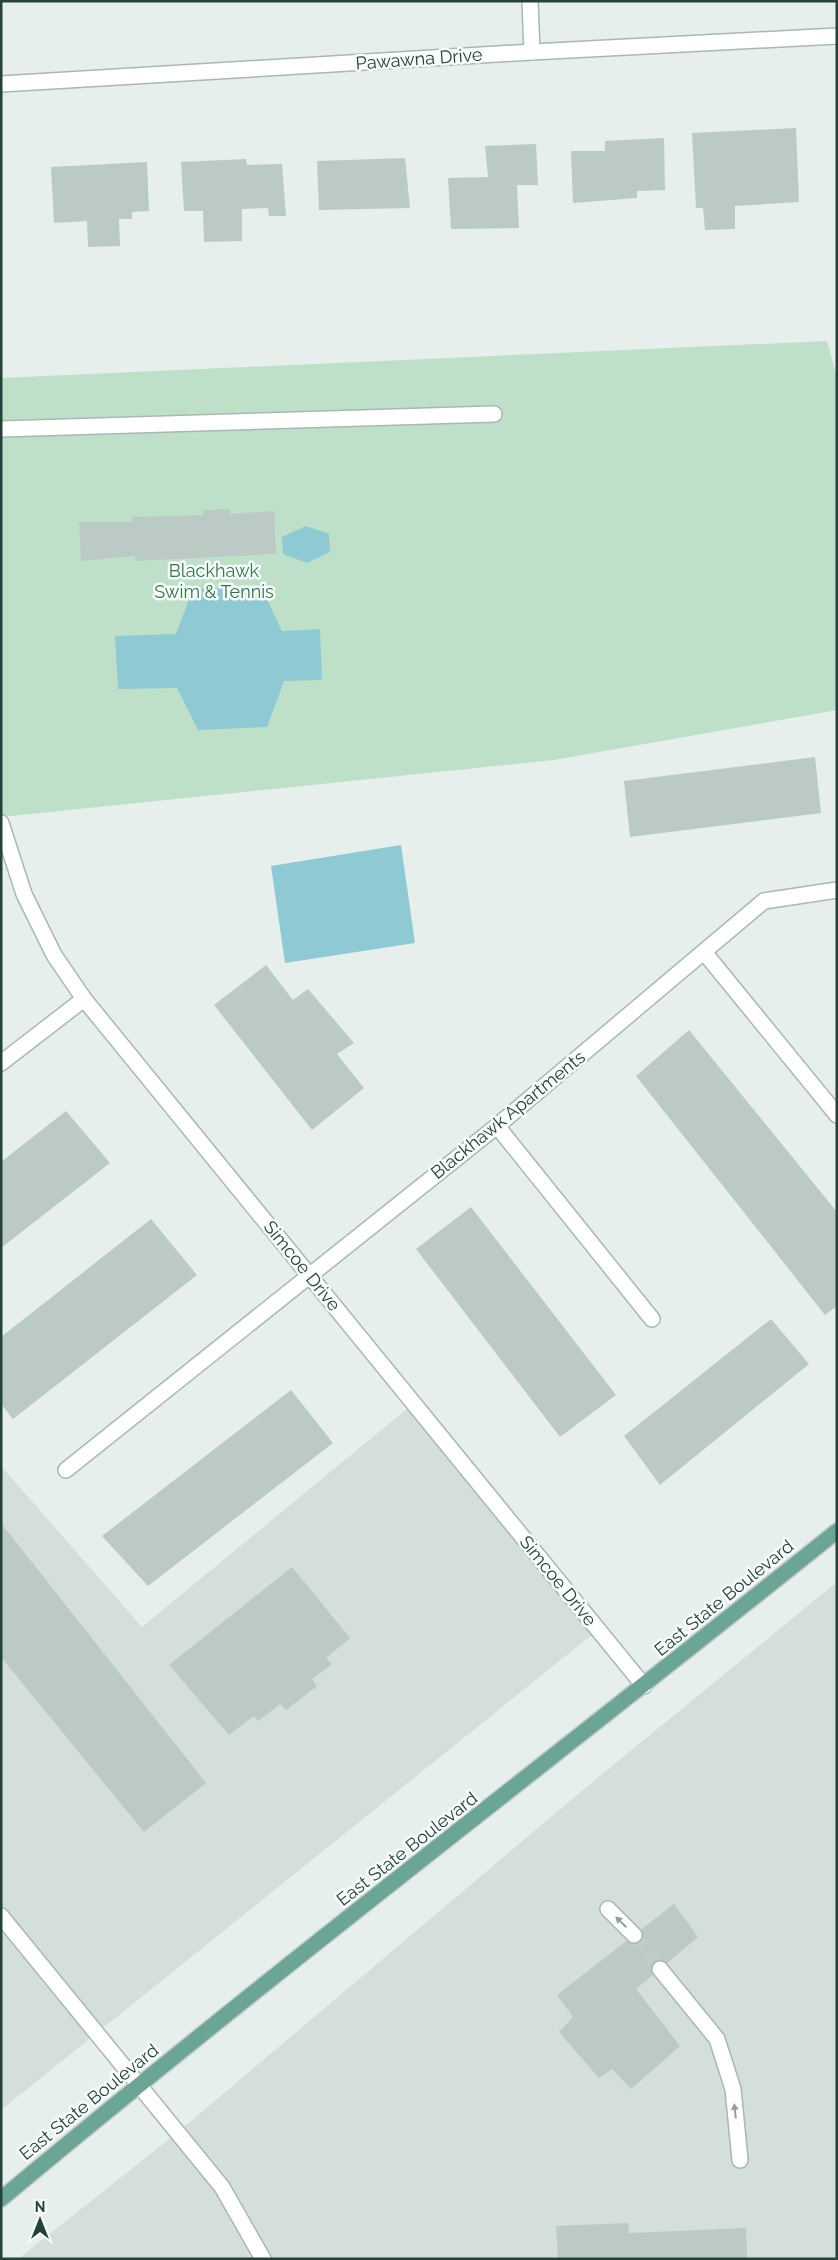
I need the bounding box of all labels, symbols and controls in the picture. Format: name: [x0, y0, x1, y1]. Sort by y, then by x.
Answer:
street label: Pawawna Drive: [355, 44, 483, 73]
park label: Blackhawk Swim & Tennis: [154, 560, 274, 602]
street label: Blackhawk Apartments: [426, 1046, 589, 1183]
street label: Simcoe Drive: [260, 1216, 345, 1315]
street label: Simcoe Drive: [516, 1531, 601, 1630]
street label: East State Boulevard: [650, 1535, 797, 1660]
street label: East State Boulevard: [332, 1787, 481, 1910]
one-way arrow: [615, 1916, 627, 1928]
street label: East State Boulevard: [15, 2039, 162, 2164]
one-way arrow: [731, 2103, 739, 2119]
north arrow: [15, 2195, 65, 2245]
text: N: [35, 2199, 45, 2215]

